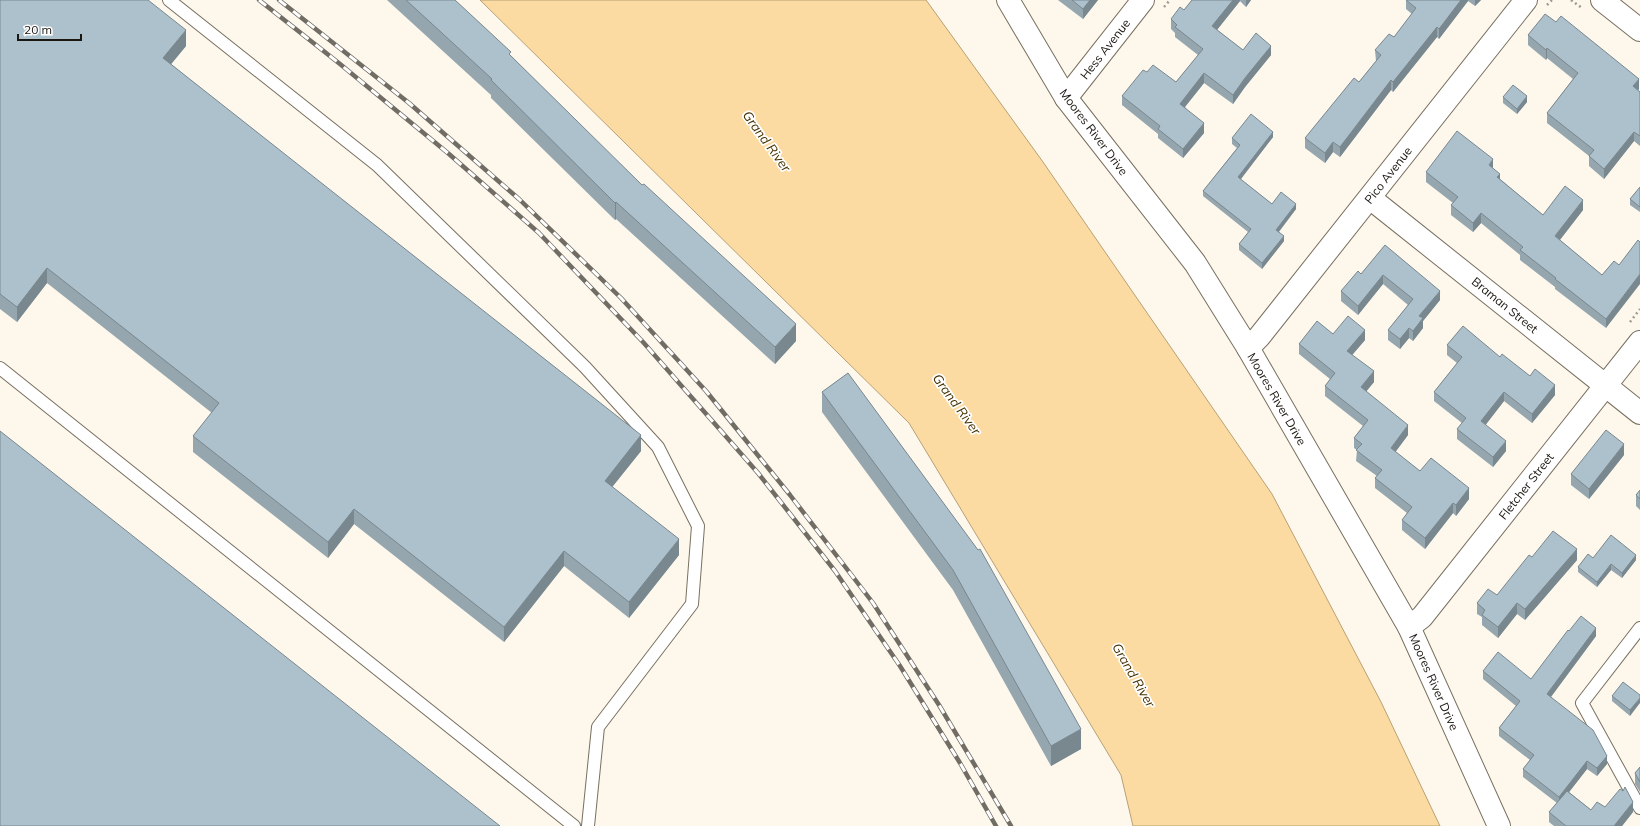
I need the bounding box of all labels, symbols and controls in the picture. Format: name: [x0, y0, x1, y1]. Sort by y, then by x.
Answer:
scale bar: [18, 16, 81, 42]
street label: Hess Avenue: [1077, 16, 1133, 82]
text: 20 m: [24, 22, 52, 37]
street label: Moores River Drive: [1057, 86, 1131, 178]
water label: Grand River: [740, 107, 795, 176]
street label: Pico Avenue: [1361, 143, 1415, 207]
street label: Braman Street: [1469, 274, 1541, 336]
street label: Moores River Drive: [1244, 350, 1310, 448]
water label: Grand River: [930, 370, 985, 439]
street label: Fletcher Street: [1495, 450, 1557, 522]
street label: Moores River Drive: [1406, 631, 1462, 733]
water label: Grand River: [1109, 640, 1159, 711]

